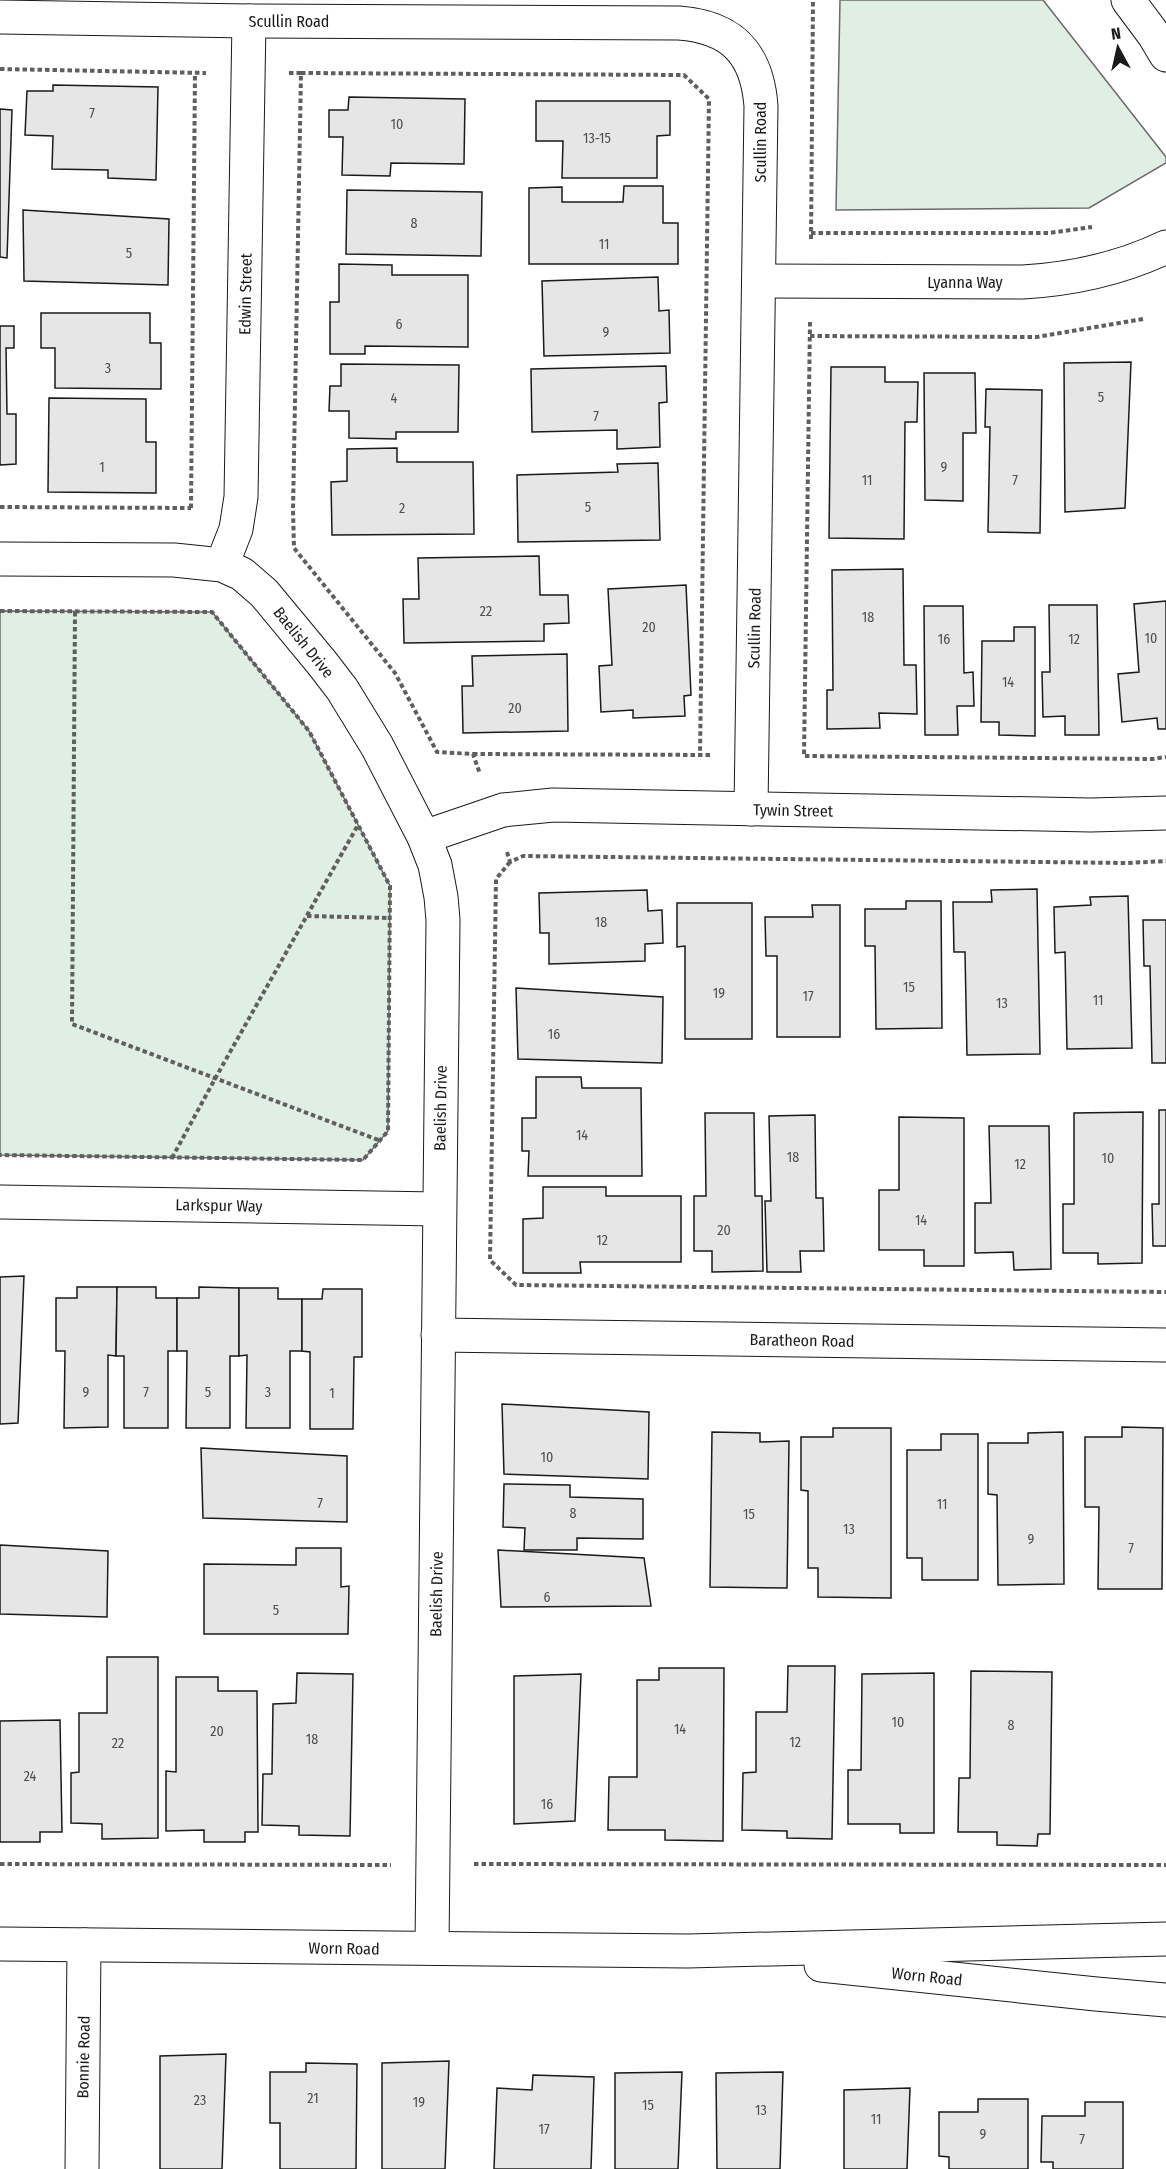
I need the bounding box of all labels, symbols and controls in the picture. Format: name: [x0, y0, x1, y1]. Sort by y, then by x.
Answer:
street label: Scullin Road: [249, 12, 329, 31]
north arrow: [1088, 18, 1148, 78]
text: N: [1110, 24, 1122, 44]
street label: Scullin Road: [751, 102, 770, 182]
house number: 7: [89, 105, 95, 122]
house number: 10: [391, 116, 403, 133]
house number: 13-15: [583, 130, 611, 147]
house number: 8: [411, 215, 418, 232]
house number: 11: [599, 236, 609, 253]
house number: 5: [126, 245, 132, 262]
street label: Edwin Street: [235, 252, 256, 335]
street label: Lyanna Way: [927, 273, 1004, 292]
house number: 6: [396, 316, 403, 333]
house number: 9: [603, 324, 610, 341]
house number: 3: [105, 360, 111, 377]
house number: 5: [1098, 389, 1104, 406]
house number: 4: [391, 390, 398, 407]
house number: 7: [593, 408, 599, 425]
house number: 1: [99, 459, 105, 476]
house number: 9: [941, 459, 948, 476]
house number: 11: [862, 472, 872, 489]
house number: 7: [1012, 472, 1018, 489]
house number: 5: [585, 499, 591, 516]
house number: 2: [399, 500, 405, 517]
street label: Scullin Road: [744, 587, 765, 669]
street label: Baelish Drive: [269, 603, 338, 682]
house number: 22: [480, 603, 492, 620]
house number: 18: [862, 609, 874, 626]
house number: 20: [642, 619, 656, 636]
house number: 10: [1145, 630, 1157, 647]
house number: 16: [938, 631, 950, 648]
house number: 12: [1068, 631, 1080, 648]
house number: 14: [1002, 674, 1014, 691]
house number: 20: [508, 700, 522, 717]
street label: Tywin Street: [753, 800, 834, 821]
house number: 18: [595, 914, 607, 931]
house number: 15: [903, 979, 915, 996]
house number: 19: [713, 985, 725, 1002]
house number: 17: [802, 988, 814, 1005]
house number: 11: [1093, 992, 1103, 1009]
house number: 13: [996, 995, 1008, 1012]
house number: 16: [548, 1026, 560, 1043]
street label: Baelish Drive: [430, 1065, 451, 1151]
house number: 14: [576, 1127, 588, 1144]
house number: 18: [787, 1149, 799, 1166]
house number: 10: [1102, 1150, 1114, 1167]
house number: 12: [1014, 1156, 1026, 1173]
street label: Larkspur Way: [175, 1195, 264, 1216]
house number: 14: [915, 1212, 927, 1229]
house number: 20: [717, 1222, 731, 1239]
house number: 12: [596, 1232, 608, 1249]
street label: Baratheon Road: [749, 1330, 855, 1351]
house number: 9: [83, 1384, 90, 1401]
house number: 7: [143, 1384, 149, 1401]
house number: 5: [205, 1384, 211, 1401]
house number: 3: [265, 1384, 271, 1401]
house number: 1: [329, 1385, 335, 1402]
house number: 10: [541, 1449, 553, 1466]
house number: 7: [317, 1495, 323, 1512]
house number: 11: [937, 1496, 947, 1513]
house number: 8: [570, 1505, 577, 1522]
house number: 15: [743, 1506, 755, 1523]
house number: 13: [843, 1521, 855, 1538]
house number: 9: [1028, 1531, 1035, 1548]
house number: 7: [1128, 1540, 1134, 1557]
street label: Baelish Drive: [426, 1551, 447, 1637]
house number: 6: [544, 1589, 551, 1606]
house number: 5: [273, 1602, 279, 1619]
house number: 10: [892, 1714, 904, 1731]
house number: 8: [1008, 1717, 1015, 1734]
house number: 14: [674, 1721, 686, 1738]
house number: 20: [210, 1723, 224, 1740]
house number: 18: [306, 1731, 318, 1748]
house number: 12: [789, 1734, 801, 1751]
house number: 22: [112, 1735, 124, 1752]
house number: 24: [24, 1768, 37, 1785]
house number: 16: [541, 1796, 553, 1813]
street label: Worn Road: [308, 1938, 380, 1959]
street label: Worn Road: [891, 1963, 963, 1990]
street label: Bonnie Road: [73, 2015, 94, 2099]
house number: 21: [307, 2090, 319, 2107]
house number: 23: [194, 2092, 206, 2109]
house number: 19: [413, 2094, 425, 2111]
house number: 15: [642, 2097, 654, 2114]
house number: 13: [755, 2102, 767, 2119]
house number: 11: [871, 2111, 881, 2128]
house number: 17: [538, 2121, 550, 2138]
house number: 9: [980, 2126, 987, 2143]
house number: 7: [1079, 2131, 1085, 2148]

